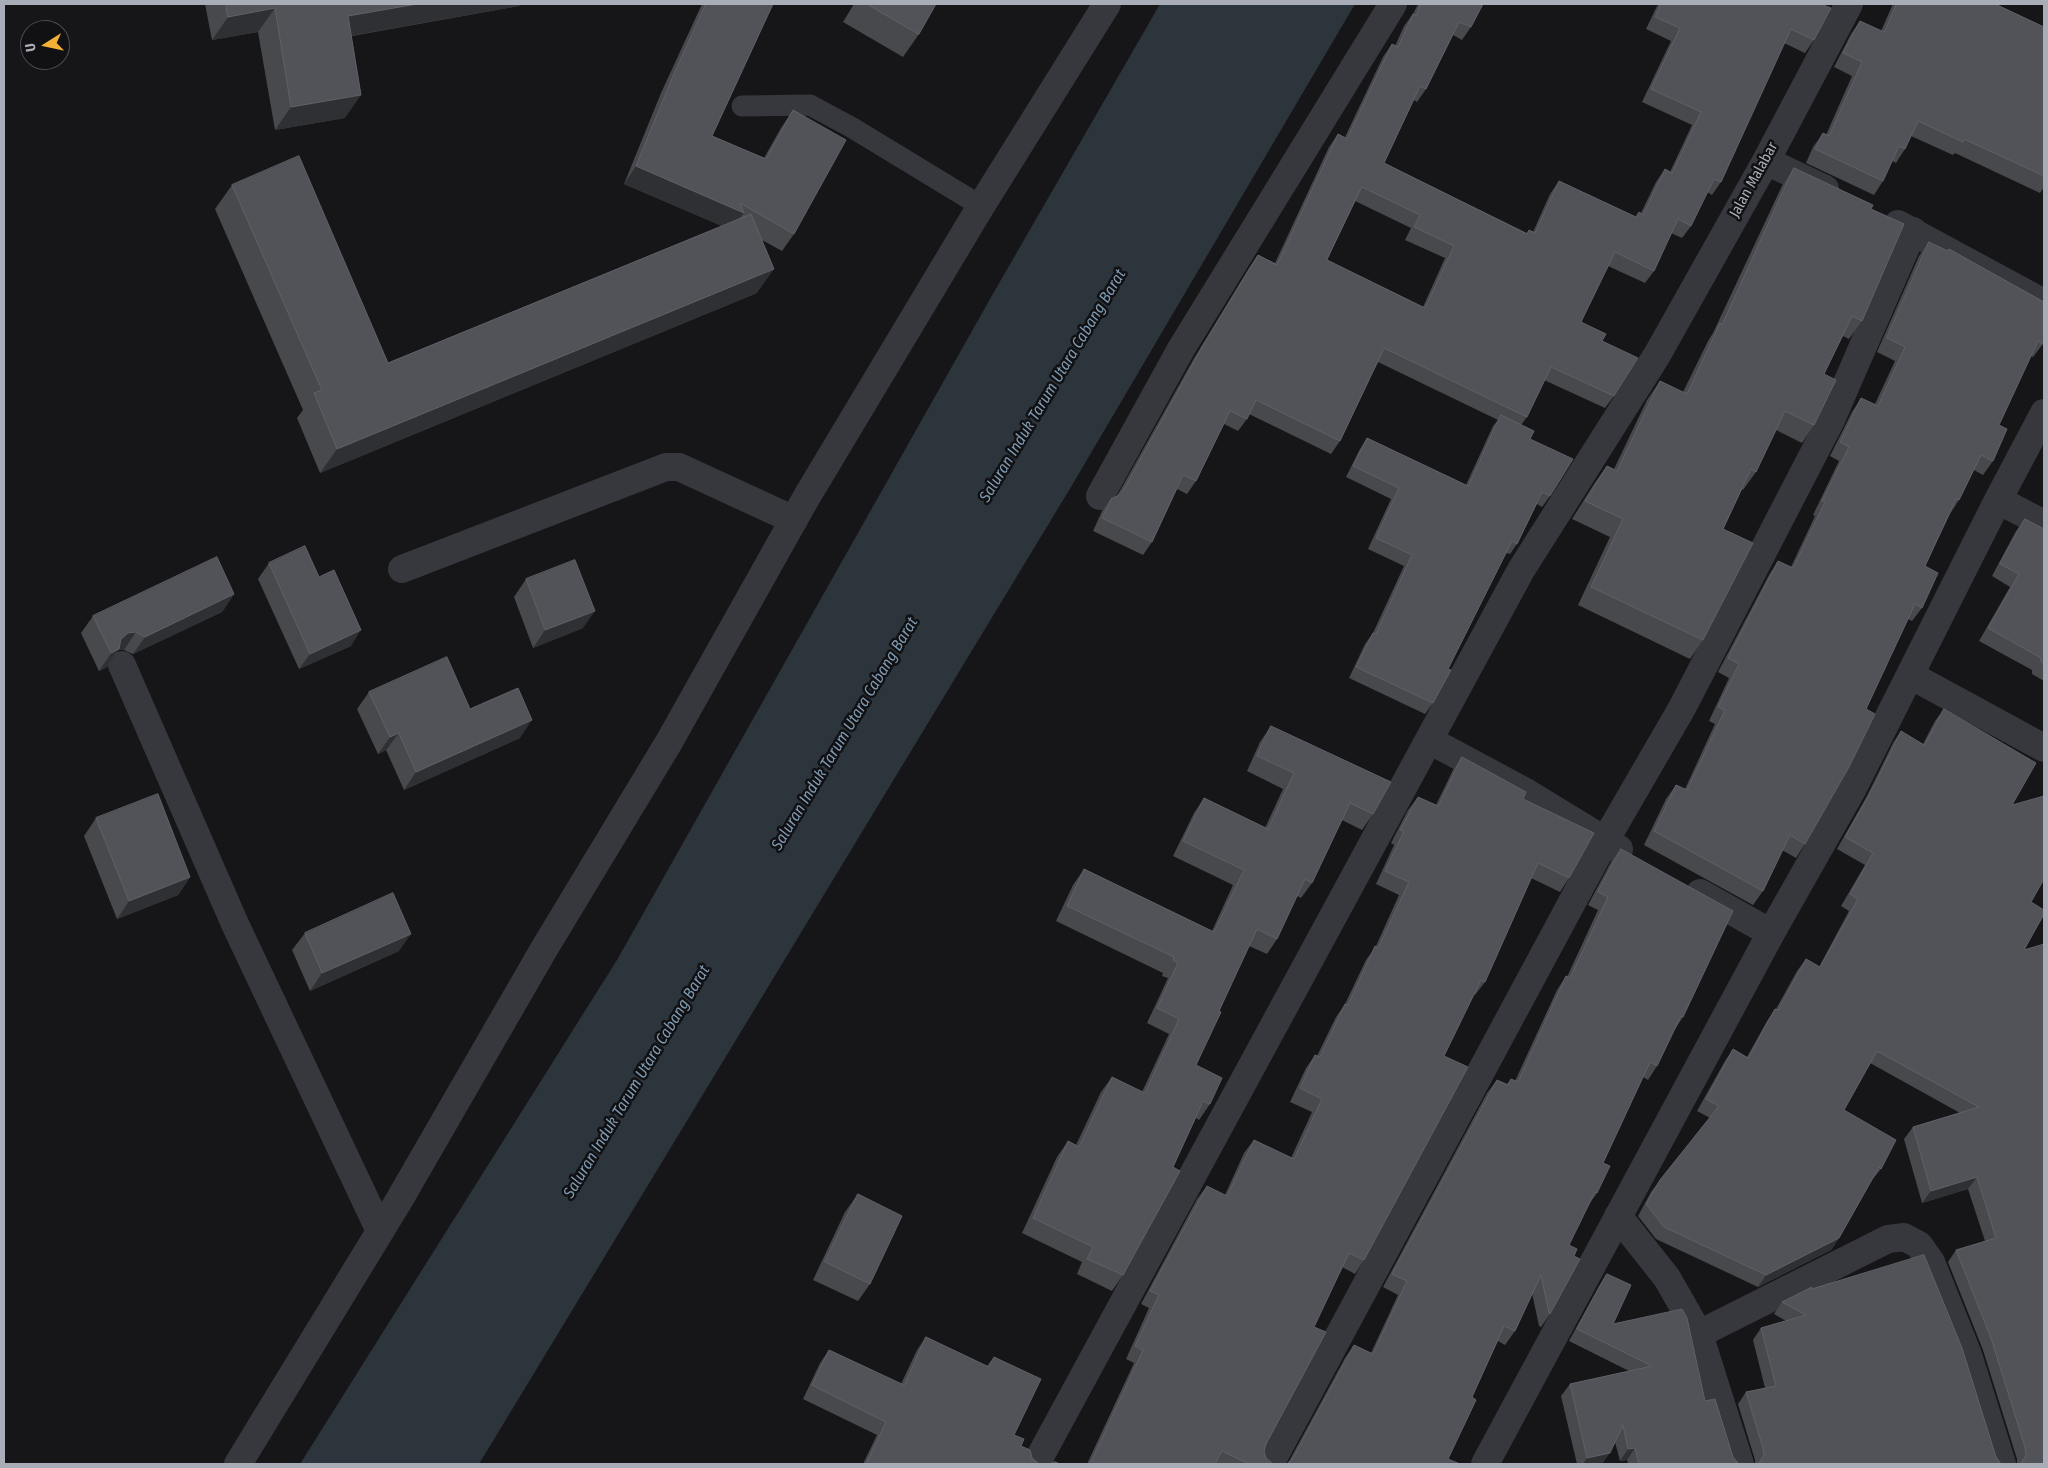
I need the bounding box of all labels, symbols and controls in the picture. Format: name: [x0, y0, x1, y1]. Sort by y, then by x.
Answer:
north arrow: [20, 20, 70, 70]
text: U: [22, 42, 40, 53]
street label: Jalan Malabar: [1726, 139, 1782, 221]
water label: Saluran Induk Tarum Utara Cabang Barat: [976, 266, 1130, 506]
water label: Saluran Induk Tarum Utara Cabang Barat: [768, 614, 922, 854]
water label: Saluran Induk Tarum Utara Cabang Barat: [560, 962, 714, 1202]

